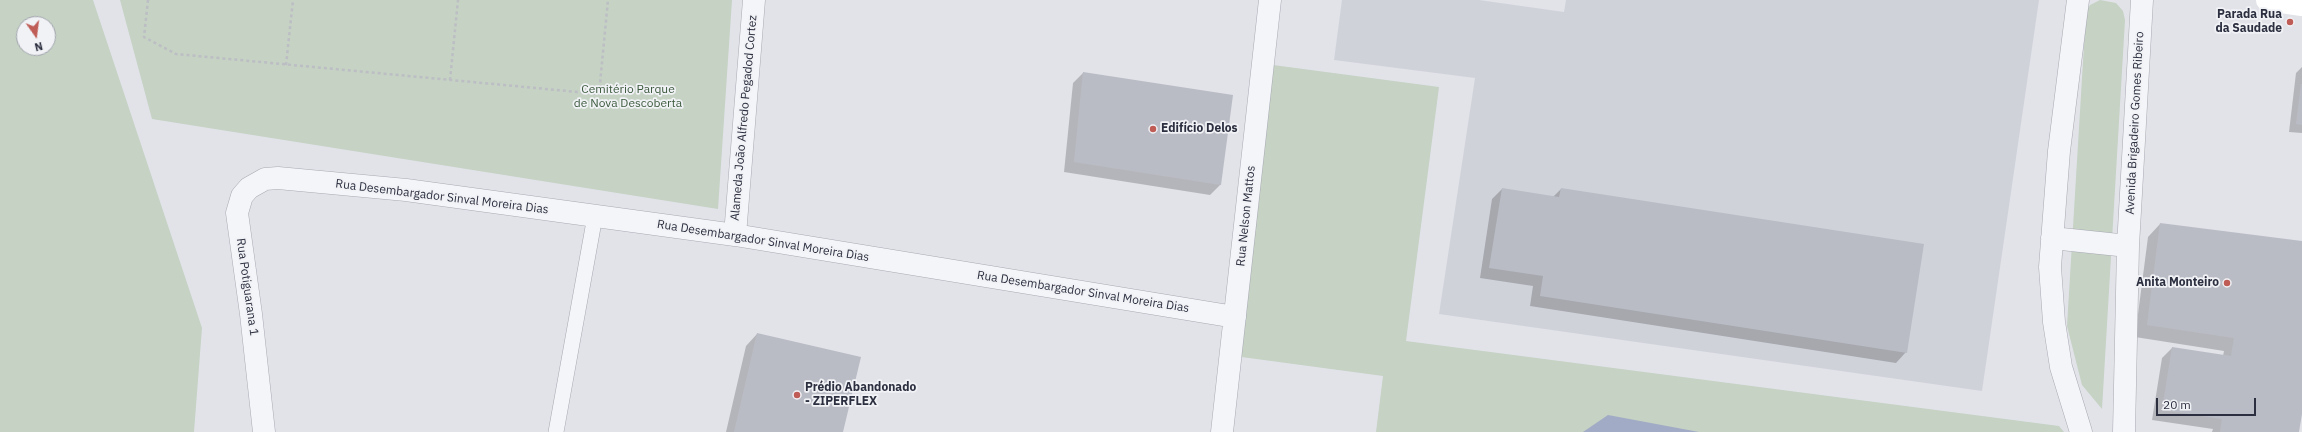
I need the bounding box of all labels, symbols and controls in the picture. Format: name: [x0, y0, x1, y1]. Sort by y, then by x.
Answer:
place label: Parada Rua da Saudade: [2215, 8, 2282, 36]
street label: Alameda João Alfredo Pegadod Cortez: [728, 15, 760, 221]
north arrow: [16, 16, 56, 56]
marker: Parada Rua da Saudade: [2285, 17, 2295, 27]
street label: Avenida Brigadeiro Gomes Ribeiro: [2123, 31, 2147, 215]
text: N: [33, 39, 44, 54]
park label: Cemitério Parque de Nova Descoberta: [574, 83, 682, 111]
place label: Edifício Delos: [1161, 122, 1238, 136]
marker: Edifício Delos: [1148, 124, 1158, 134]
street label: Rua Nelson Mattos: [1234, 165, 1258, 267]
street label: Rua Desembargador Sinval Moreira Dias: [335, 177, 549, 217]
street label: Rua Desembargador Sinval Moreira Dias: [656, 217, 870, 265]
street label: Rua Potiguarana 1: [233, 237, 261, 337]
street label: Rua Desembargador Sinval Moreira Dias: [976, 268, 1190, 316]
place label: Anita Monteiro: [2136, 276, 2219, 290]
marker: Anita Monteiro: [2222, 278, 2232, 288]
place label: Prédio Abandonado - ZIPERFLEX: [805, 381, 916, 409]
marker: Prédio Abandonado - ZIPERFLEX: [792, 390, 802, 400]
scale bar: [2158, 390, 2258, 416]
text: 20 m: [2163, 397, 2191, 412]

